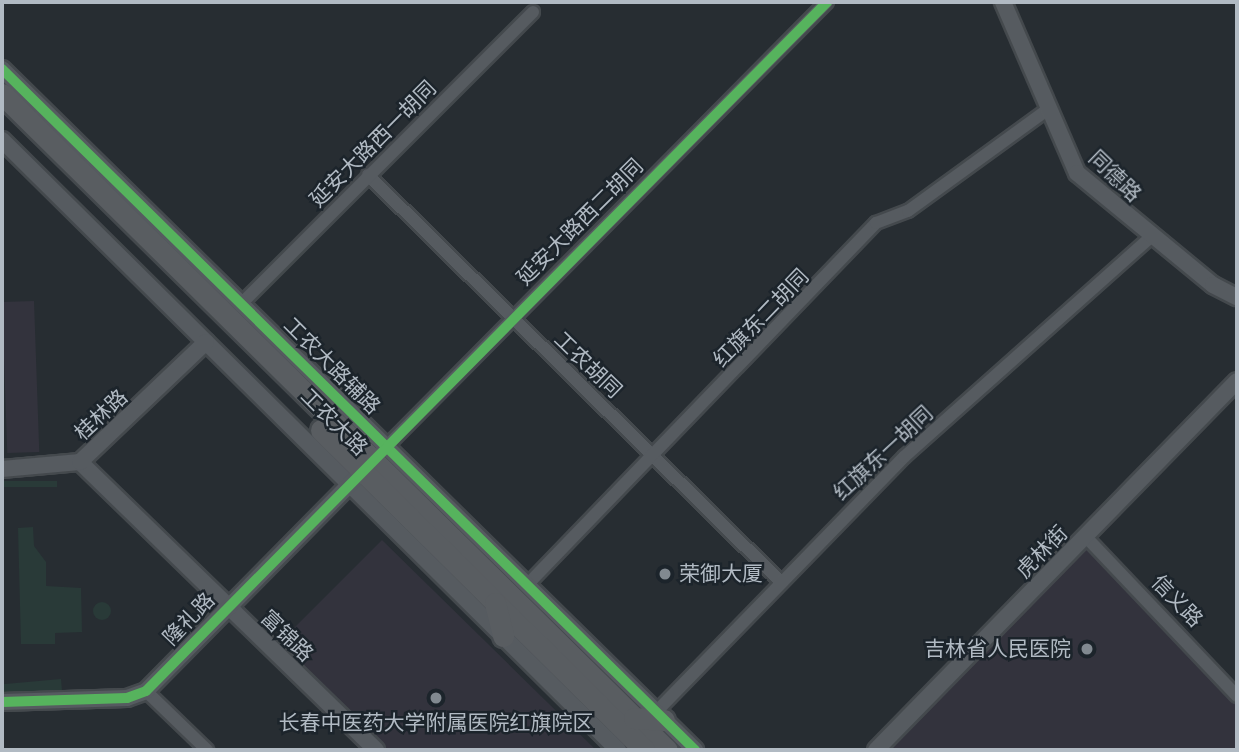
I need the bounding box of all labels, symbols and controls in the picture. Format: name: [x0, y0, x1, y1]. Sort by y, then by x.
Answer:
street label: 延安大路西一胡同: [305, 76, 441, 212]
street label: 同德路: [1084, 145, 1146, 207]
street label: 延安大路西二胡同: [512, 154, 648, 290]
street label: 红旗东二胡同: [708, 264, 814, 372]
street label: 工农大路辅路: [279, 313, 385, 419]
street label: 工农胡同: [549, 327, 627, 403]
street label: 工农大路: [295, 383, 373, 461]
street label: 桂林路: [69, 384, 133, 446]
street label: 红旗东一胡同: [828, 401, 938, 505]
street label: 虎林街: [1011, 521, 1073, 583]
place label: 荣御大厦: [679, 561, 763, 587]
marker: 荣御大厦: [657, 566, 673, 582]
street label: 信义路: [1146, 570, 1208, 632]
street label: 隆礼路: [158, 588, 220, 650]
street label: 富锦路: [256, 605, 318, 667]
place label: 吉林省人民医院: [924, 636, 1071, 662]
marker: 吉林省人民医院: [1077, 639, 1097, 659]
marker: 长春中医药大学附属医院红旗院区: [426, 688, 446, 708]
place label: 长春中医药大学附属医院红旗院区: [279, 710, 593, 736]

